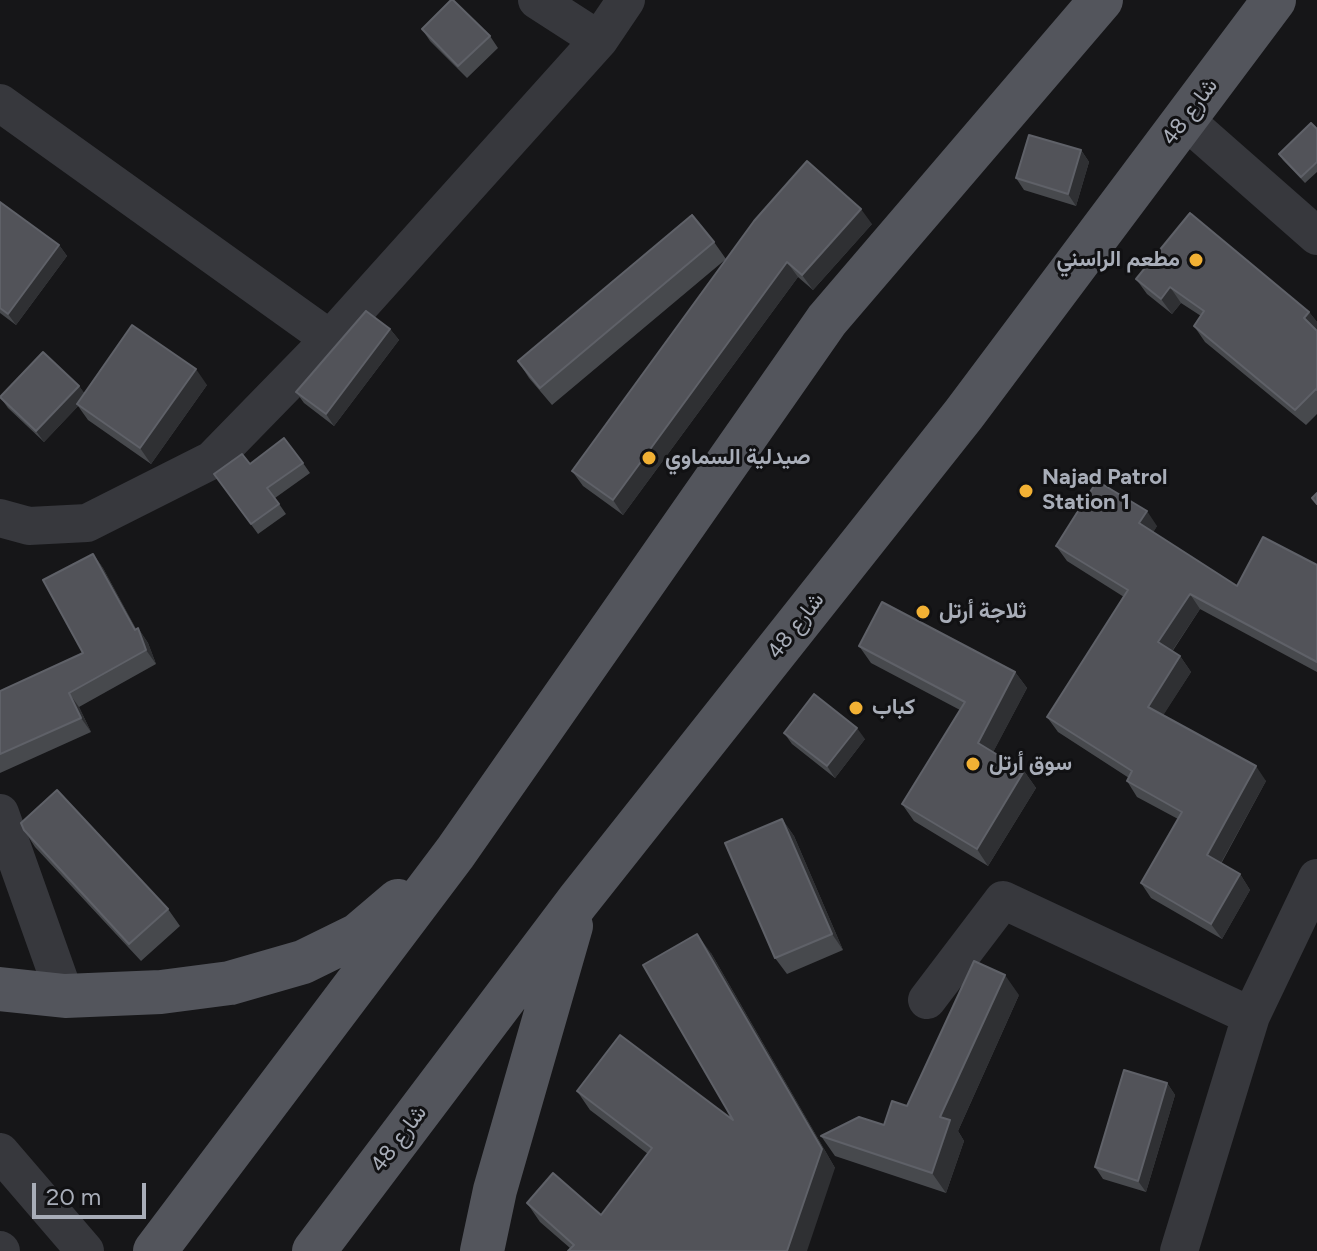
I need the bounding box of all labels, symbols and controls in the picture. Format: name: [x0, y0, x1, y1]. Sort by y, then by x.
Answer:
street label: شارع 48: [1156, 73, 1224, 151]
place label: مطعم الراسني: [1057, 247, 1180, 273]
marker: مطعم الراسني: [1187, 251, 1205, 269]
place label: صيدلية السماوي: [665, 445, 811, 471]
marker: صيدلية السماوي: [640, 449, 658, 467]
place label: Najad Patrol Station 1: [1042, 465, 1167, 516]
marker: Najad Patrol Station 1: [1017, 482, 1035, 500]
street label: شارع 48: [762, 588, 830, 664]
place label: ثلاجة أرتل: [939, 599, 1026, 625]
marker: ثلاجة أرتل: [914, 603, 932, 621]
place label: كباب: [872, 695, 915, 721]
marker: كباب: [847, 699, 865, 717]
place label: سوق أرتل: [989, 751, 1072, 777]
marker: سوق أرتل: [964, 755, 982, 773]
street label: شارع 48: [365, 1100, 433, 1178]
scale bar: [36, 1167, 150, 1217]
text: 20 m: [46, 1182, 101, 1211]

